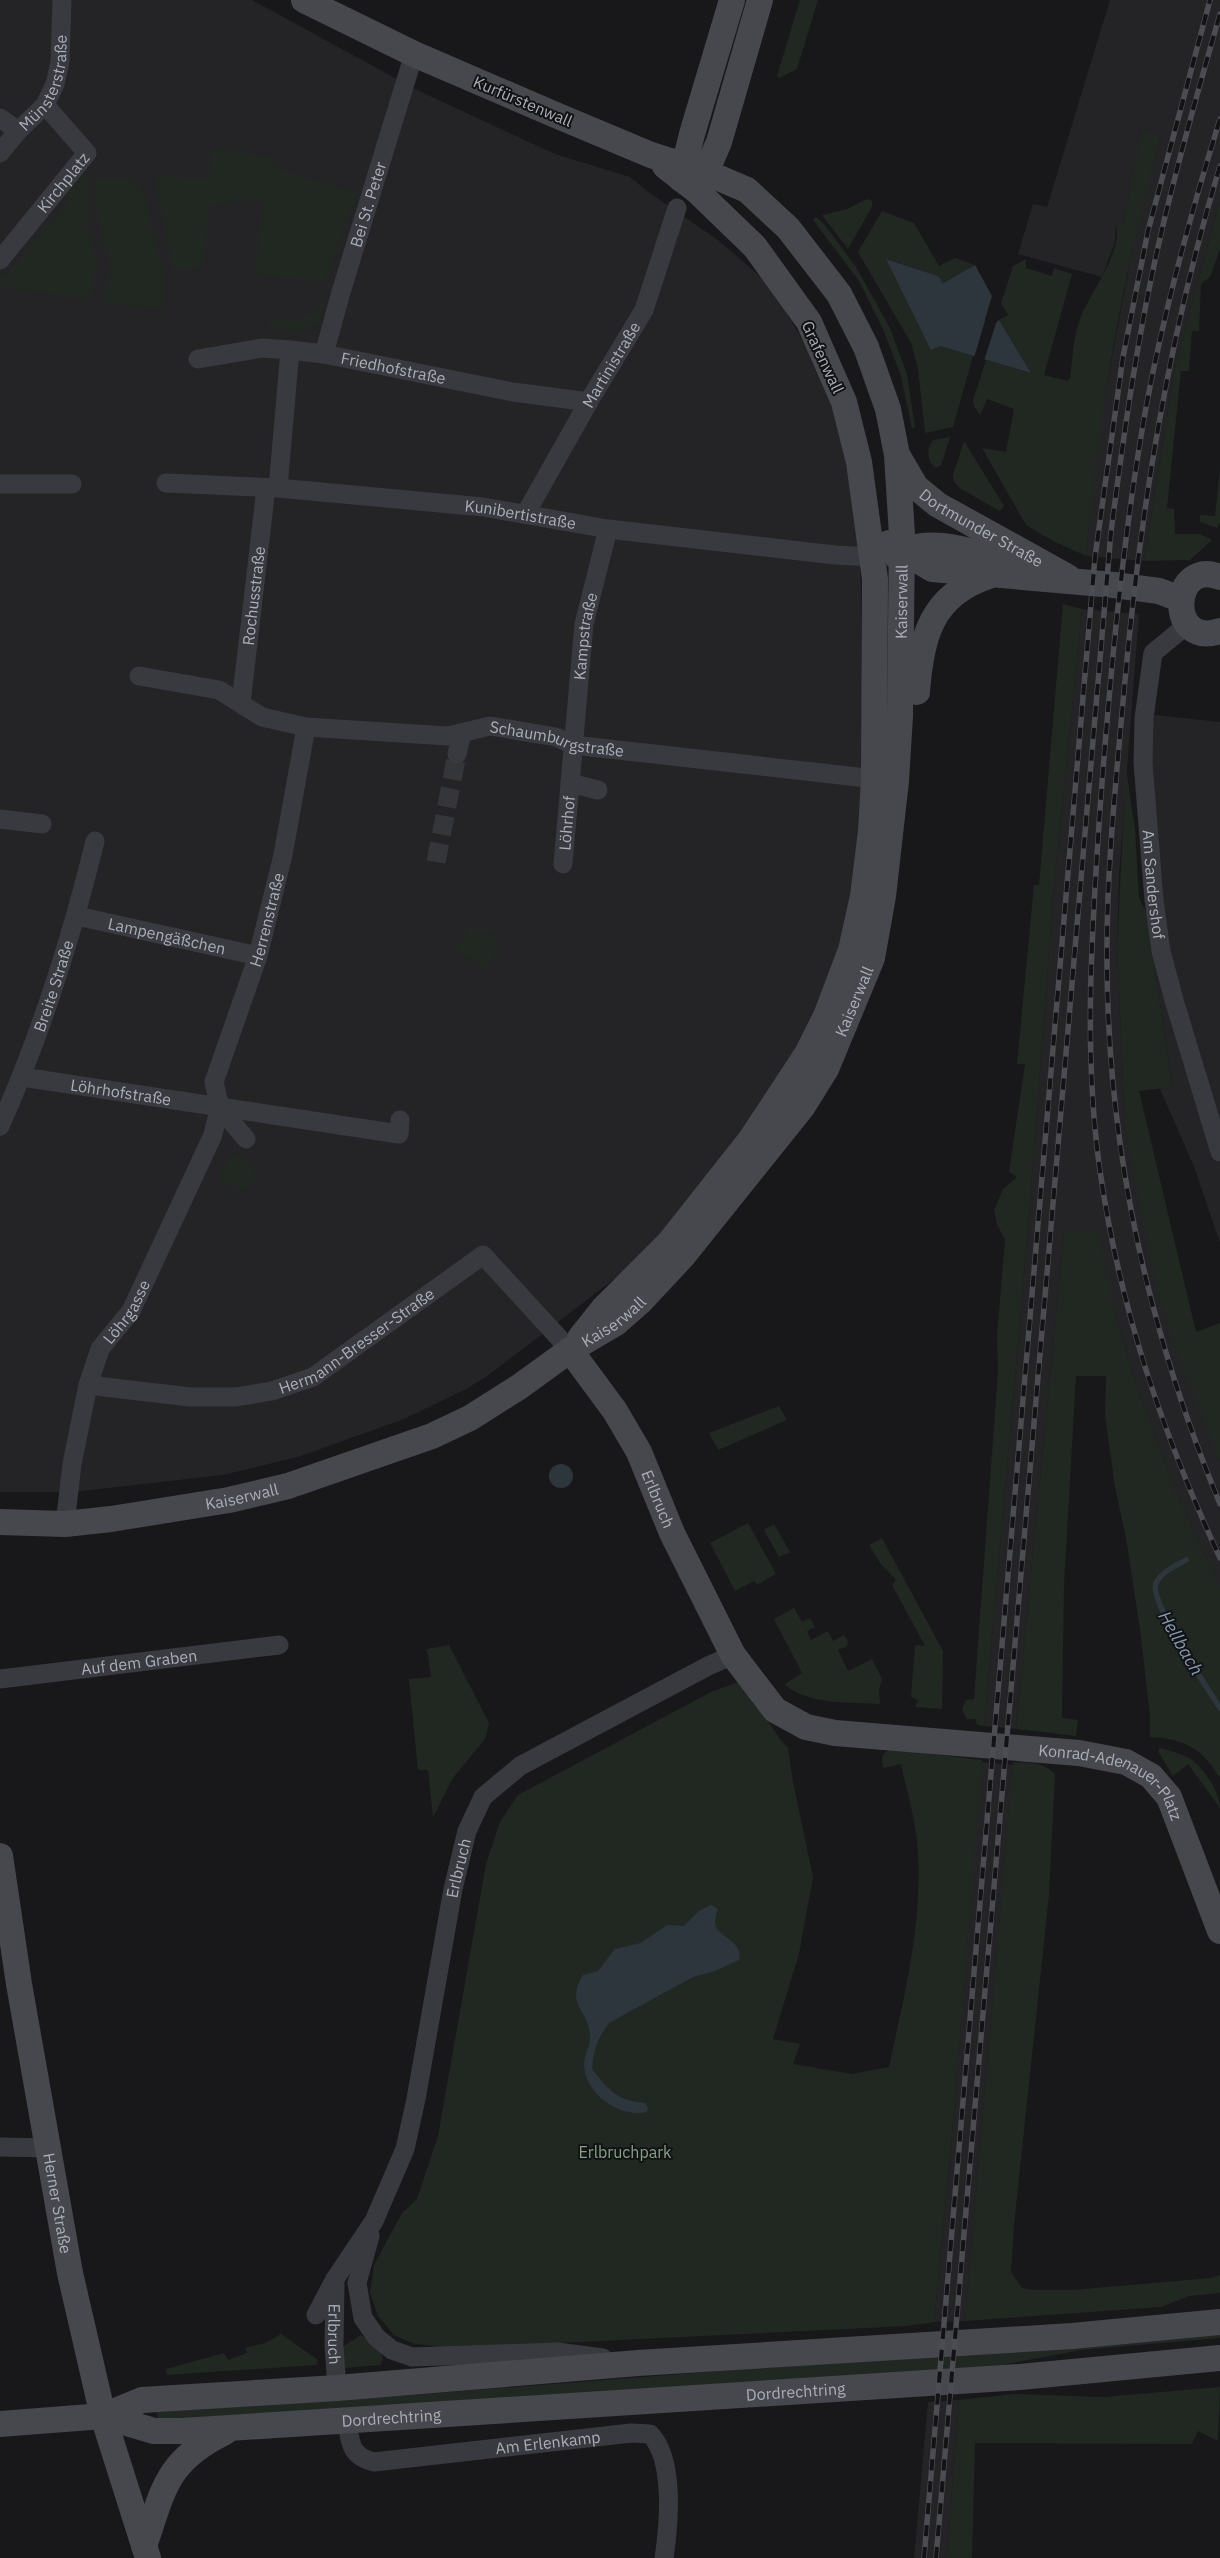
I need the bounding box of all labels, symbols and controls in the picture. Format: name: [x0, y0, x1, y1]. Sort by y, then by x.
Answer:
street label: Münsterstraße: [14, 34, 71, 135]
street label: Kurfürstenwall: [471, 71, 575, 131]
street label: Kirchplatz: [32, 148, 94, 217]
street label: Bei St. Peter: [345, 159, 390, 250]
street label: Martinistraße: [577, 318, 645, 411]
street label: Grafenwall: [798, 318, 848, 396]
street label: Friedhofstraße: [339, 348, 448, 388]
street label: Dortmunder Straße: [916, 484, 1047, 571]
street label: Kunibertistraße: [464, 495, 578, 533]
street label: Rochusstraße: [238, 545, 269, 646]
street label: Kaiserwall: [891, 564, 912, 639]
street label: Kampstraße: [569, 590, 602, 681]
street label: Schaumburgstraße: [488, 716, 625, 761]
street label: Löhrhof: [554, 795, 579, 851]
street label: Am Sandershof: [1138, 829, 1169, 940]
street label: Herrenstraße: [245, 870, 288, 969]
street label: Lampengäßchen: [106, 913, 228, 959]
street label: Breite Straße: [29, 937, 78, 1035]
street label: Kaiserwall: [831, 963, 878, 1040]
street label: Löhrhofstraße: [69, 1074, 173, 1109]
street label: Löhrgasse: [98, 1276, 154, 1348]
street label: Hermann-Bresser-Straße: [276, 1283, 438, 1398]
street label: Kaiserwall: [578, 1292, 650, 1351]
street label: Erlbruch: [637, 1467, 679, 1531]
street label: Kaiserwall: [204, 1479, 280, 1514]
water label: Hellbach: [1153, 1607, 1209, 1679]
street label: Auf dem Graben: [80, 1645, 198, 1679]
street label: Konrad-Adenauer-Platz: [1038, 1740, 1187, 1823]
street label: Erlbruch: [442, 1836, 475, 1900]
park label: Erlbruchpark: [578, 2142, 672, 2162]
street label: Herner Straße: [39, 2151, 76, 2255]
street label: Erlbruch: [324, 2303, 345, 2365]
street label: Dordrechtring: [745, 2378, 846, 2405]
street label: Dordrechtring: [341, 2404, 442, 2431]
street label: Am Erlenkamp: [494, 2427, 602, 2458]

